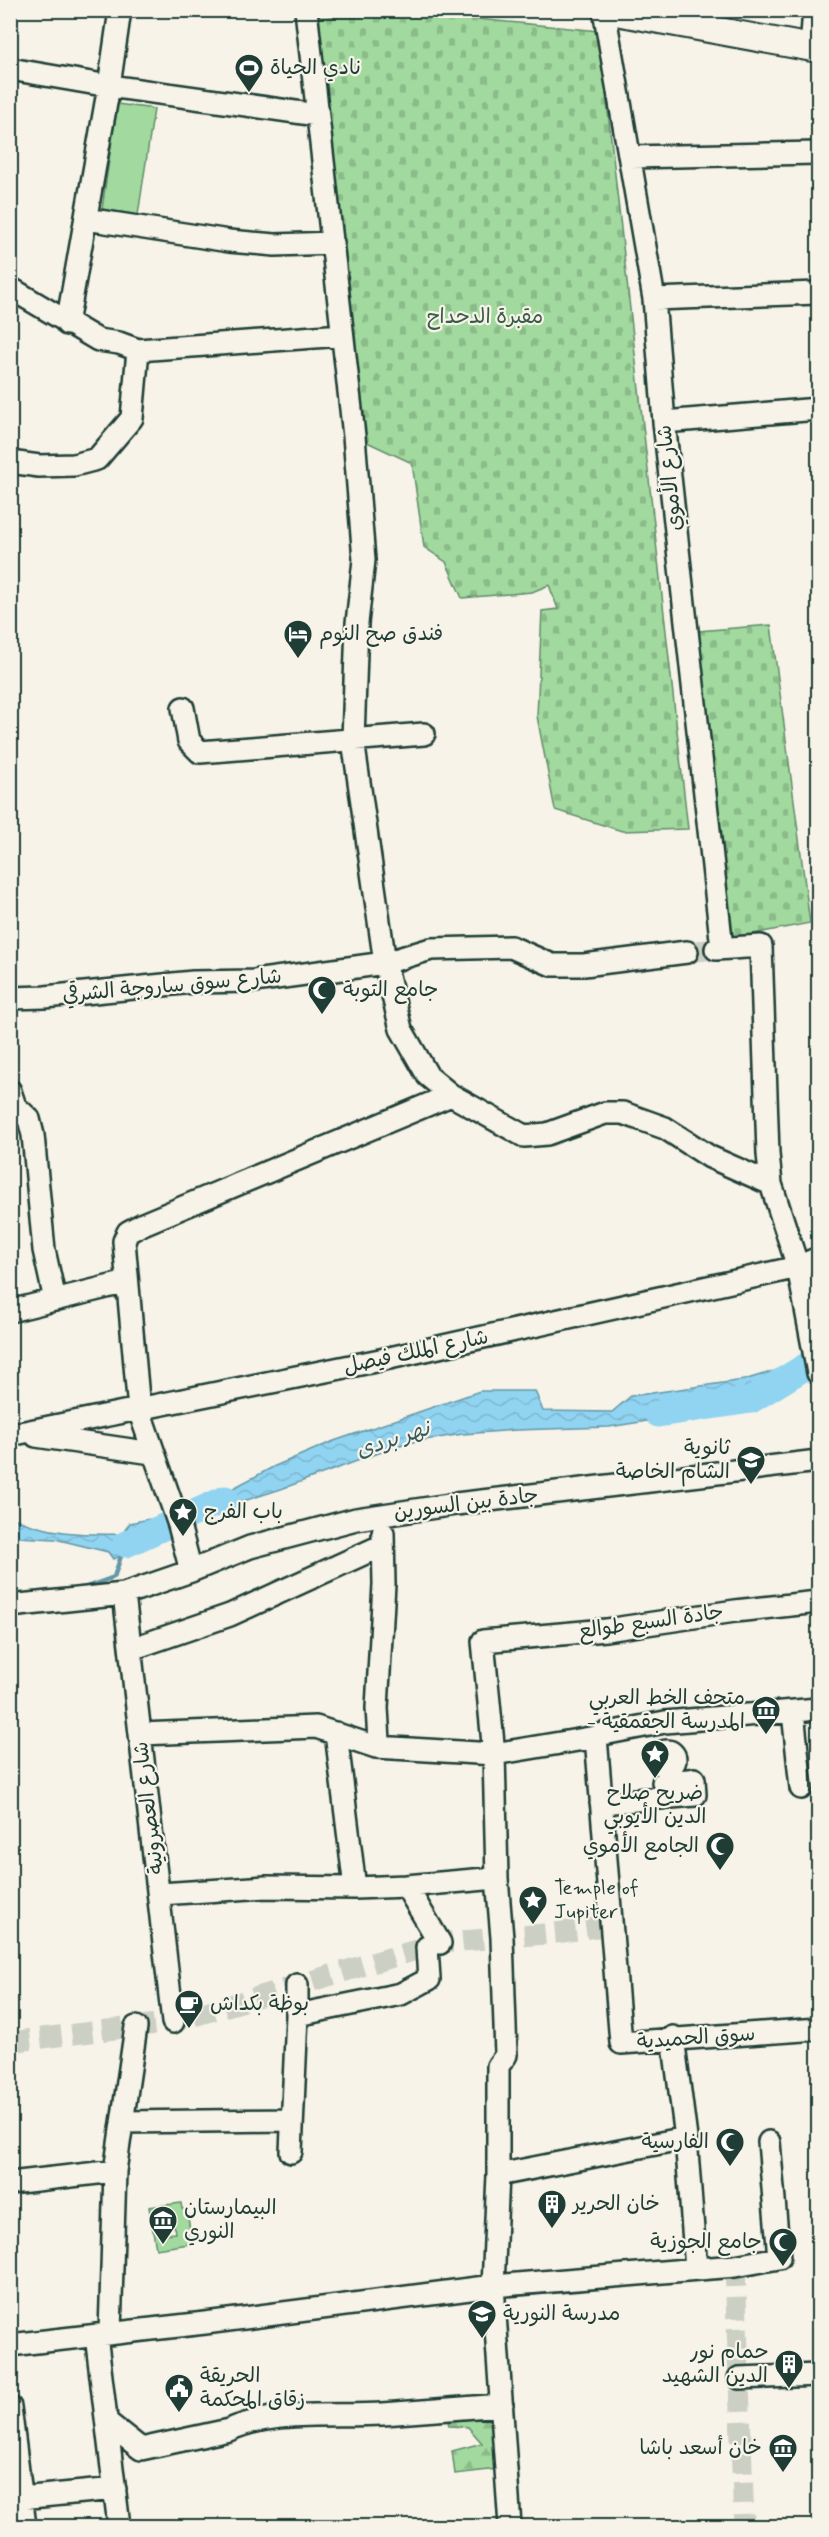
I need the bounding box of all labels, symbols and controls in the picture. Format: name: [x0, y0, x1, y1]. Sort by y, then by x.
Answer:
sports icon: نادي الحياة: [233, 52, 265, 94]
place label: نادي الحياة: [270, 54, 361, 82]
park label: مقبرة الدحداح: [427, 303, 543, 331]
street label: شارع الأموي: [650, 424, 689, 533]
hotel icon: فندق صح النوم: [282, 618, 314, 660]
place label: فندق صح النوم: [319, 620, 443, 649]
street label: شارع سوق ساروجة الشرقي: [61, 962, 283, 1010]
mosque icon: جامع التوبة: [306, 974, 338, 1016]
place label: جامع التوبة: [343, 976, 438, 1004]
street label: شارع الملك فيصل: [341, 1323, 491, 1381]
water label: نهر بردى: [353, 1414, 436, 1465]
place label: ثانوية الشام الخاصة: [616, 1434, 731, 1487]
school or university icon: ثانوية الشام الخاصة: [735, 1444, 767, 1486]
street label: جادة بين السورين: [392, 1481, 540, 1527]
place icon: باب الفرج: [167, 1496, 199, 1538]
place label: باب الفرج: [204, 1498, 283, 1526]
street label: جادة السبع طوالع: [577, 1598, 725, 1646]
place label: متحف الخط العربي - المدرسة الجقمقية: [587, 1684, 745, 1736]
museum icon: متحف الخط العربي - المدرسة الجقمقية: [750, 1694, 782, 1736]
place icon: ضريح صلاح الدين الأيوبي: [639, 1738, 671, 1780]
street label: شارع العصرونية: [127, 1740, 171, 1876]
place label: ضريح صلاح الدين الأيوبي: [604, 1779, 706, 1835]
mosque icon: الجامع الأموي: [704, 1830, 736, 1872]
place label: الجامع الأموي: [583, 1831, 699, 1860]
place label: Temple of Jupiter: [554, 1874, 639, 1926]
place icon: Temple of Jupiter: [517, 1884, 549, 1926]
cafe icon: بوظة بكداش: [173, 1988, 205, 2030]
place label: بوظة بكداش: [210, 1990, 309, 2018]
street label: سوق الحميدية: [636, 2020, 756, 2056]
mosque icon: الفارسية: [714, 2126, 746, 2168]
place label: الفارسية: [641, 2128, 709, 2156]
building icon: خان الحرير: [536, 2188, 568, 2230]
place label: خان الحرير: [571, 2190, 660, 2218]
place label: البيمارستان النوري: [184, 2194, 277, 2246]
museum icon: البيمارستان النوري: [147, 2204, 179, 2246]
mosque icon: جامع الجوزية: [767, 2226, 799, 2268]
place label: جامع الجوزية: [650, 2228, 762, 2256]
school or university icon: مدرسة النورية: [466, 2298, 498, 2340]
place label: مدرسة النورية: [503, 2300, 620, 2328]
place label: حمام نور الدين الشهيد: [662, 2338, 768, 2390]
building icon: حمام نور الدين الشهيد: [773, 2348, 805, 2390]
place label: الحريقة زقاق المحكمة: [200, 2362, 305, 2414]
public building icon: الحريقة زقاق المحكمة: [163, 2372, 195, 2414]
museum icon: خان أسعد باشا: [767, 2432, 799, 2474]
place label: خان أسعد باشا: [639, 2434, 762, 2462]

